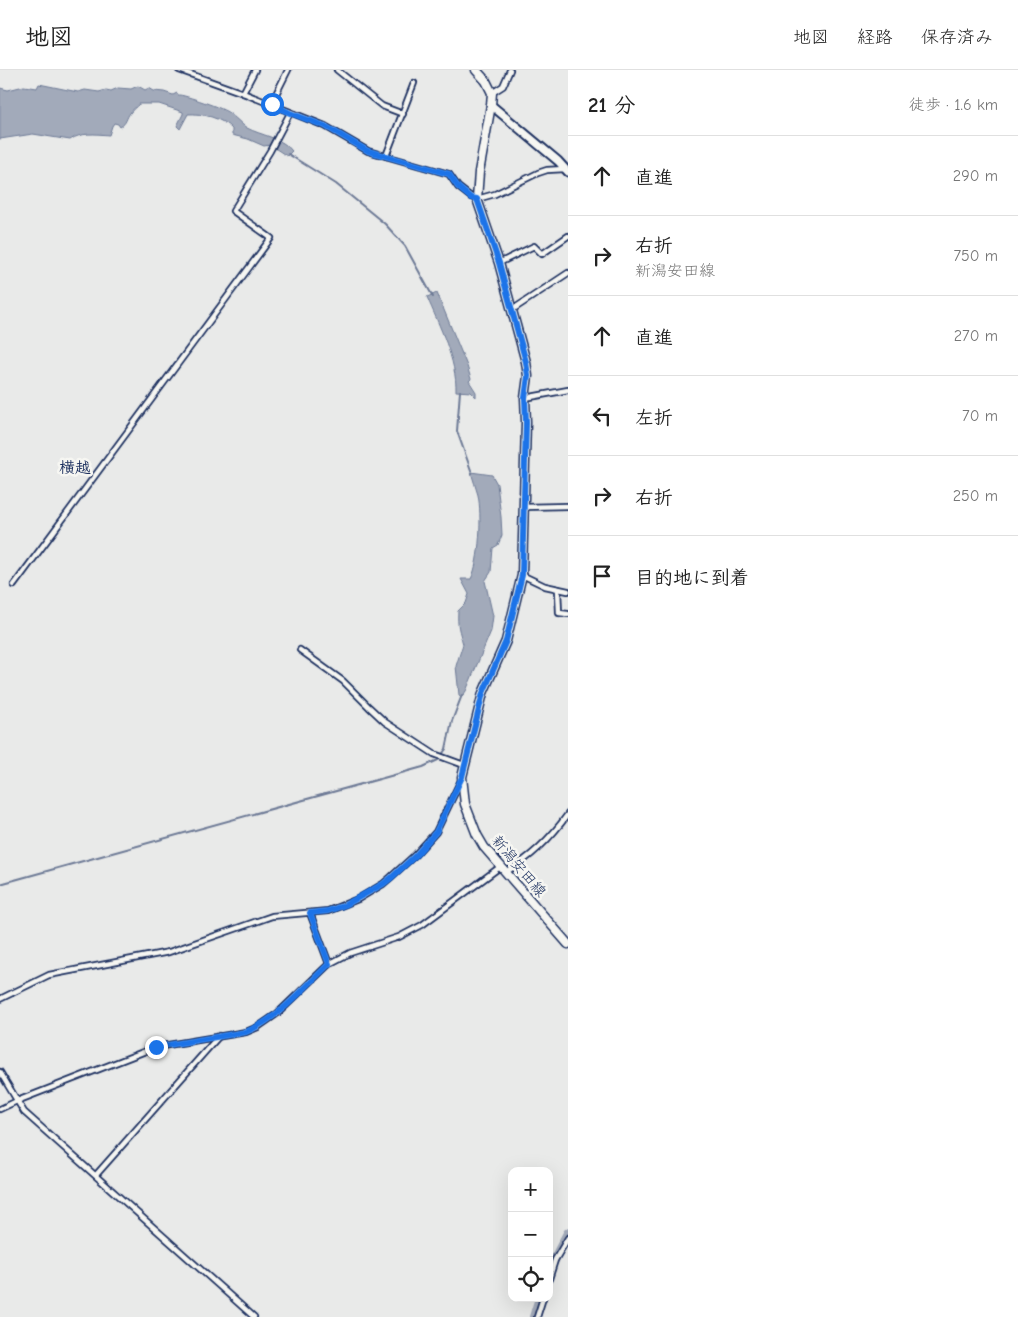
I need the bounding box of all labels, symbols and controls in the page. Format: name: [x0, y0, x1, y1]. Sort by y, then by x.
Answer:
text: 地図: [25, 23, 73, 51]
text: 地図: [793, 27, 829, 48]
text: 経路: [857, 27, 893, 48]
text: 保存済み: [921, 27, 993, 48]
route start: [261, 93, 284, 116]
text: 21 分: [588, 93, 635, 117]
text: 徒歩 · 1.6 km: [909, 96, 998, 114]
icon: ahead: [588, 162, 616, 190]
text: 直進: [635, 167, 673, 189]
text: 290 m: [953, 167, 998, 185]
text: 右折: [635, 235, 673, 257]
icon: right: [588, 242, 616, 270]
text: 750 m: [953, 247, 998, 265]
text: 新潟安田線: [635, 262, 715, 280]
icon: ahead: [588, 322, 616, 350]
text: 直進: [635, 327, 673, 349]
text: 270 m: [954, 327, 998, 345]
icon: left: [588, 402, 616, 430]
text: 左折: [635, 407, 673, 429]
text: 70 m: [962, 407, 998, 425]
district label: 横越: [59, 459, 91, 477]
icon: right: [588, 482, 616, 510]
text: 右折: [635, 487, 673, 509]
text: 250 m: [953, 487, 998, 505]
icon: arrive: [588, 562, 616, 590]
text: 目的地に到着: [635, 567, 749, 589]
street label: 新潟安田線: [488, 831, 550, 901]
route end: [145, 1036, 168, 1059]
map controls: [508, 1167, 553, 1302]
button: +: [508, 1167, 553, 1212]
button: −: [508, 1212, 553, 1257]
button: locate: [508, 1257, 553, 1302]

